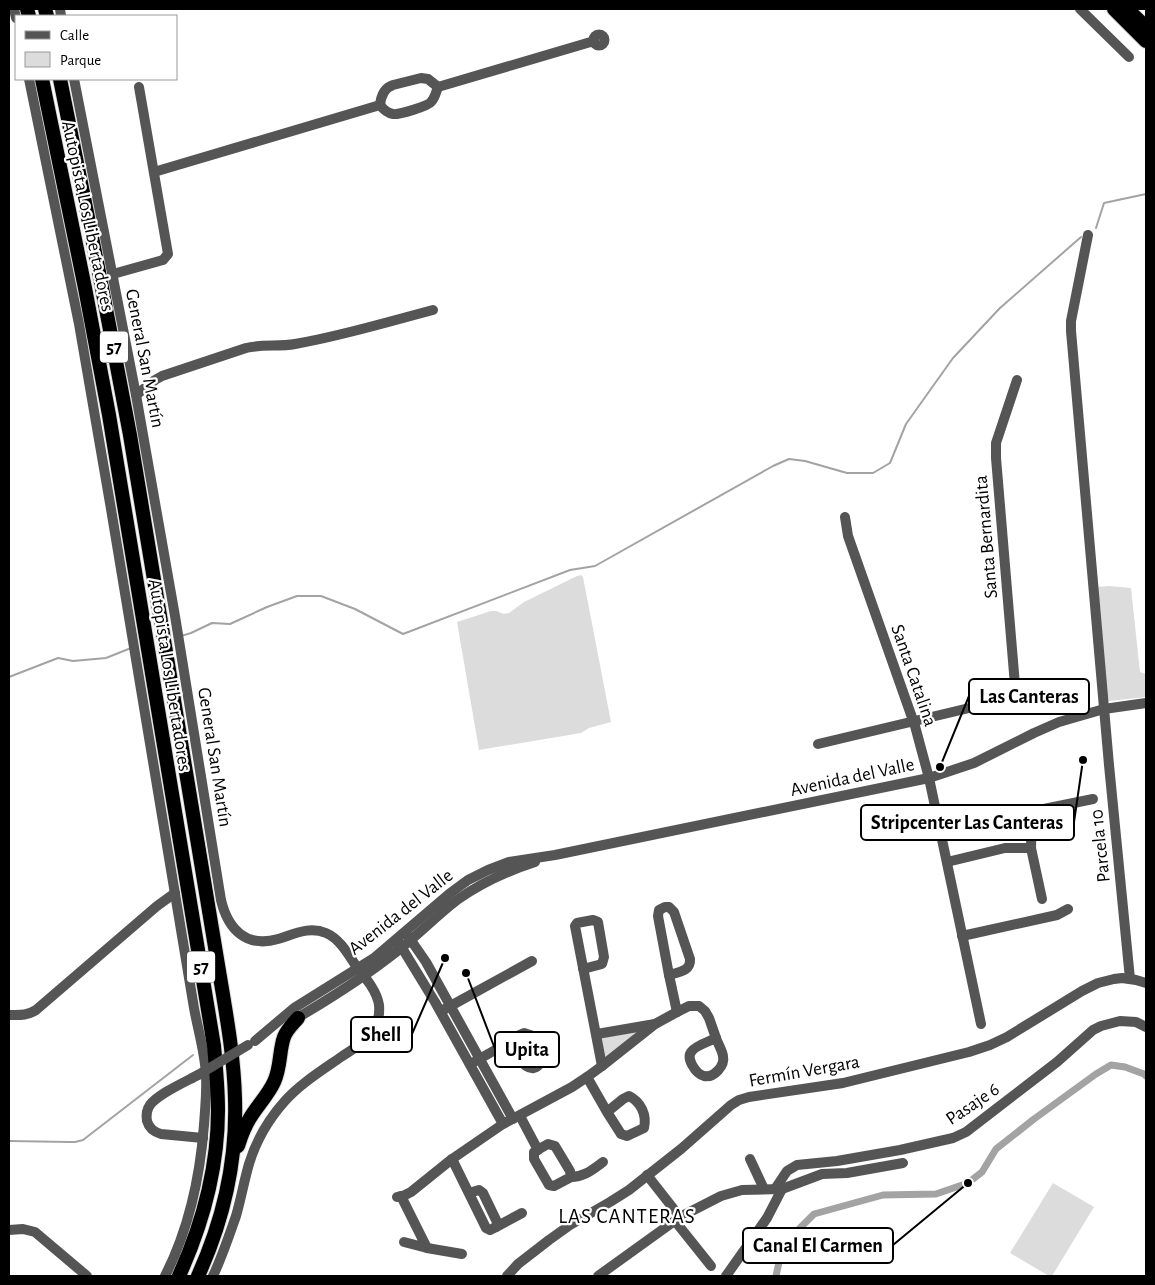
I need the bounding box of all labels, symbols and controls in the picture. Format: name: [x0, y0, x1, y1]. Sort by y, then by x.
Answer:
legend: [15, 15, 178, 80]
text: Calle: [60, 28, 89, 43]
text: Parque: [60, 53, 101, 68]
street label: Autopista Los Libertadores: [58, 119, 117, 314]
street label: General San Martín: [122, 287, 167, 429]
road number: 57: [100, 332, 128, 362]
street label: Santa Bernardita: [972, 474, 1001, 599]
street label: Autopista Los Libertadores: [145, 578, 194, 773]
street label: Santa Catalina: [887, 622, 940, 729]
callout: Las Canteras: [969, 679, 1089, 714]
street label: General San Martín: [194, 686, 235, 828]
text: Las Canteras: [979, 687, 1079, 707]
street label: Avenida del Valle: [789, 755, 916, 800]
callout: Stripcenter Las Canteras: [861, 805, 1074, 840]
street label: Parcela 10: [1087, 808, 1114, 883]
text: Stripcenter Las Canteras: [871, 813, 1064, 833]
street label: Avenida del Valle: [345, 866, 457, 959]
road number: 57: [187, 952, 215, 982]
callout: Shell: [351, 1017, 412, 1052]
text: Shell: [361, 1025, 401, 1045]
callout: Upita: [495, 1032, 559, 1067]
text: Upita: [505, 1040, 550, 1060]
street label: Fermín Vergara: [747, 1052, 861, 1091]
street label: Pasaje 6: [943, 1080, 1003, 1129]
district label: LAS CANTERAS: [558, 1206, 696, 1227]
callout: Canal El Carmen: [743, 1228, 893, 1263]
text: Canal El Carmen: [753, 1236, 883, 1256]

